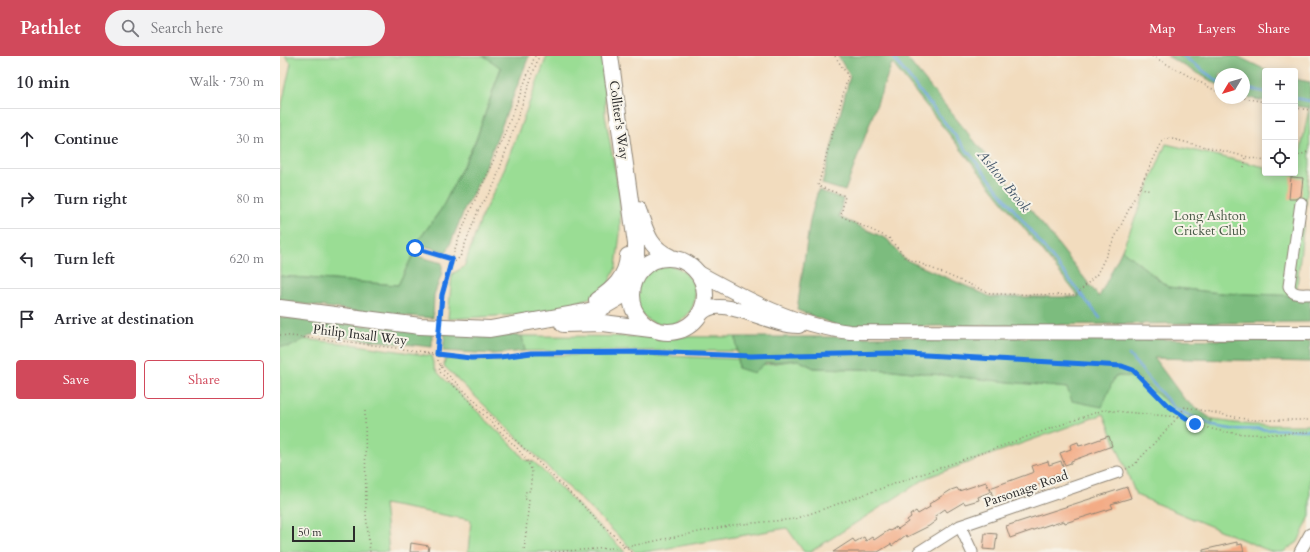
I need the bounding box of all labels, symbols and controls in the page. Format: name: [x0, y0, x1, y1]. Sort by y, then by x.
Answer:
search box: [105, 10, 385, 46]
text: Pathlet: [20, 15, 81, 41]
icon: search: [119, 17, 141, 39]
text: Search here: [151, 18, 223, 38]
text: Map: [1149, 19, 1176, 38]
text: Layers: [1198, 19, 1236, 38]
text: Share: [1258, 19, 1290, 38]
north arrow: [1214, 68, 1250, 104]
map controls: [1262, 68, 1298, 176]
button: +: [1262, 68, 1298, 104]
text: 10 min: [16, 71, 70, 94]
text: Walk · 730 m: [189, 73, 264, 91]
street label: Colliter's Way: [605, 79, 633, 161]
button: −: [1262, 104, 1298, 140]
icon: ahead: [16, 128, 38, 150]
text: Continue: [54, 129, 119, 149]
text: 30 m: [236, 130, 264, 148]
button: locate: [1262, 140, 1298, 176]
water label: Ashton Brook: [972, 145, 1035, 216]
icon: right: [16, 188, 38, 210]
text: Turn right: [54, 189, 127, 209]
text: 80 m: [236, 190, 264, 208]
park label: Long Ashton Cricket Club: [1174, 207, 1247, 240]
route start: [406, 239, 424, 257]
icon: left: [16, 248, 38, 270]
text: Turn left: [54, 249, 115, 269]
text: 620 m: [230, 250, 264, 268]
icon: arrive: [16, 308, 38, 330]
text: Arrive at destination: [54, 309, 194, 329]
street label: Philip Insall Way: [312, 320, 408, 350]
button: Save: [16, 360, 136, 399]
button: Share: [144, 360, 264, 399]
route end: [1186, 415, 1204, 433]
street label: Parsonage Road: [982, 466, 1070, 512]
scale bar: [292, 524, 355, 543]
text: 50 m: [298, 525, 322, 540]

